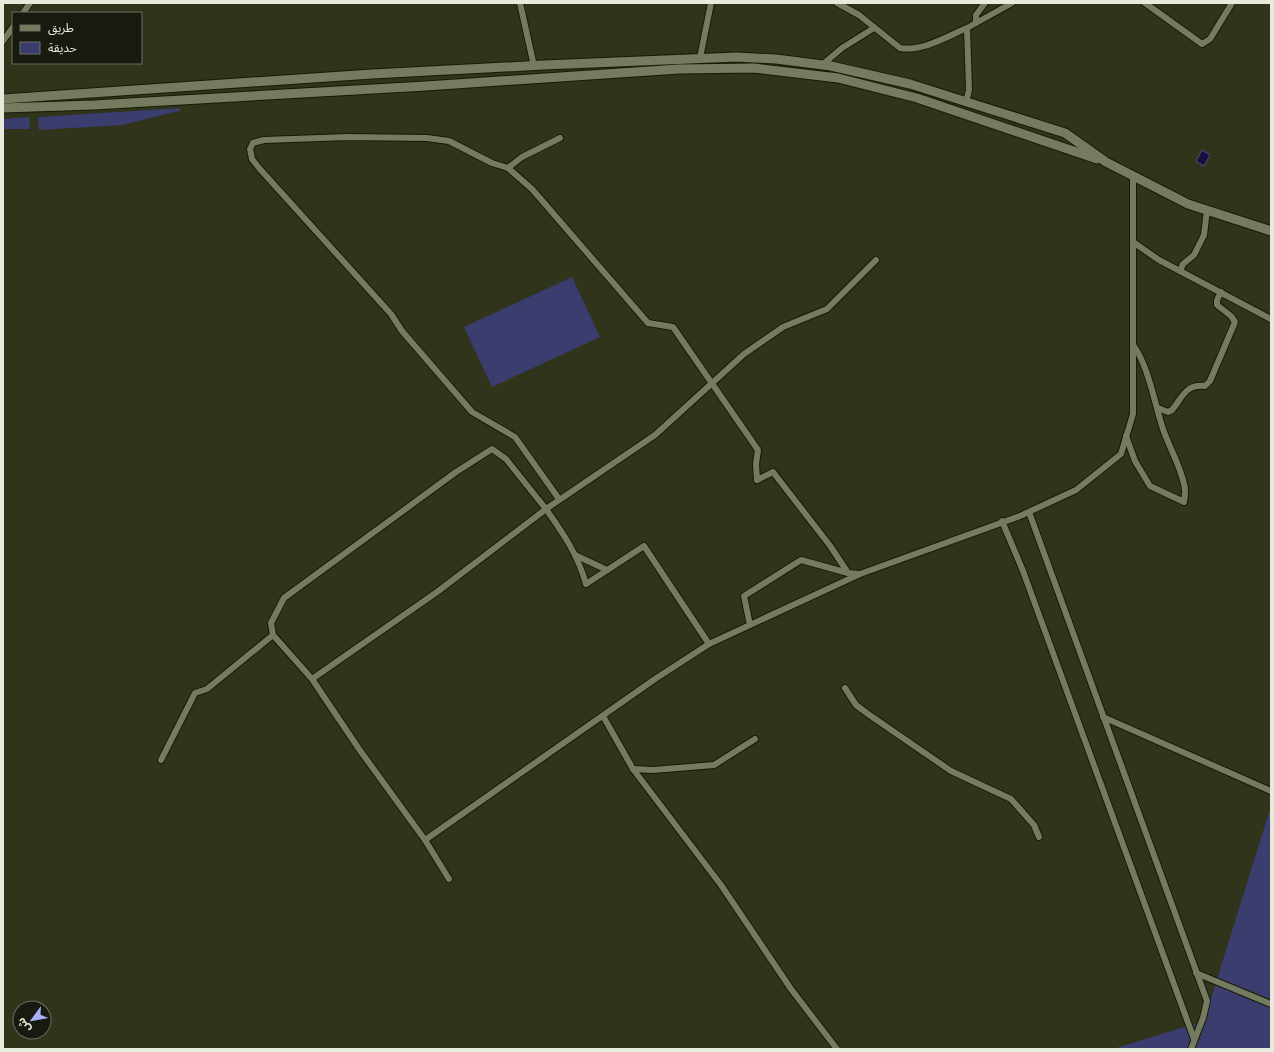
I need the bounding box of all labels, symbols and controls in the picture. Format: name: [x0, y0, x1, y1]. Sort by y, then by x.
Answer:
legend: [12, 12, 142, 64]
text: طريق: [48, 19, 74, 36]
text: حديقة: [48, 39, 77, 56]
north arrow: [12, 1000, 52, 1040]
text: ش: [13, 1015, 33, 1036]

